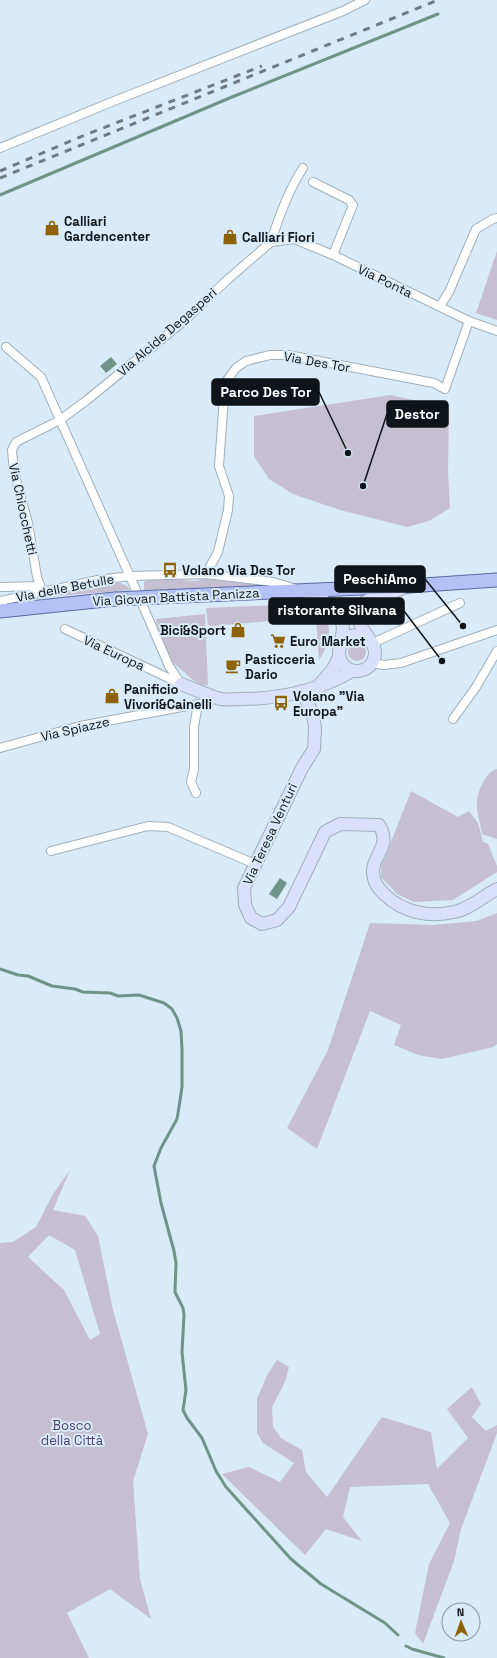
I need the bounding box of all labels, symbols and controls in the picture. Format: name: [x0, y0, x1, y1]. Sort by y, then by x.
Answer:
place label: Calliari Gardencenter: [64, 213, 150, 245]
shop icon: Calliari Gardencenter: [43, 219, 61, 237]
shop icon: Calliari Fiori: [221, 228, 239, 246]
place label: Calliari Fiori: [242, 229, 315, 246]
street label: Via Ponta: [355, 260, 416, 302]
street label: Via Alcide Degasperi: [114, 284, 220, 380]
street label: Via Des Tor: [282, 348, 352, 376]
callout: Parco Des Tor: [212, 379, 319, 405]
text: Parco Des Tor: [221, 383, 312, 401]
callout: Destor: [387, 401, 448, 427]
text: Destor: [395, 405, 440, 423]
street label: Via Chiocchetti: [5, 461, 41, 557]
bus stop icon: Volano Via Des Tor: [161, 561, 179, 579]
place label: Volano Via Des Tor: [182, 562, 295, 579]
callout: PeschiAmo: [335, 566, 425, 592]
street label: Via delle Betulle: [15, 570, 115, 606]
text: PeschiAmo: [343, 570, 417, 588]
street label: Via Giovan Battista Panizza: [92, 584, 261, 610]
callout: ristorante Silvana: [269, 598, 404, 624]
text: ristorante Silvana: [277, 601, 397, 619]
shop icon: Bici&Sport: [229, 621, 247, 639]
place label: Bici&Sport: [160, 622, 226, 639]
street label: Via Europa: [81, 631, 148, 675]
supermarket icon: Euro Market: [269, 632, 287, 650]
place label: Euro Market: [290, 633, 366, 650]
place label: Pasticceria Dario: [245, 651, 316, 683]
cafe icon: Pasticceria Dario: [224, 657, 242, 675]
place label: Panificio Vivori&Cainelli: [124, 681, 212, 713]
shop icon: Panificio Vivori&Cainelli: [103, 687, 121, 705]
place label: Volano "Via Europa": [293, 688, 365, 720]
bus stop icon: Volano "Via Europa": [272, 694, 290, 712]
street label: Via Spiazze: [39, 713, 111, 745]
street label: Via Teresa Venturi: [239, 780, 301, 888]
park label: Bosco della Città: [41, 1417, 104, 1449]
north arrow: [441, 1602, 481, 1642]
text: N: [457, 1605, 465, 1619]

